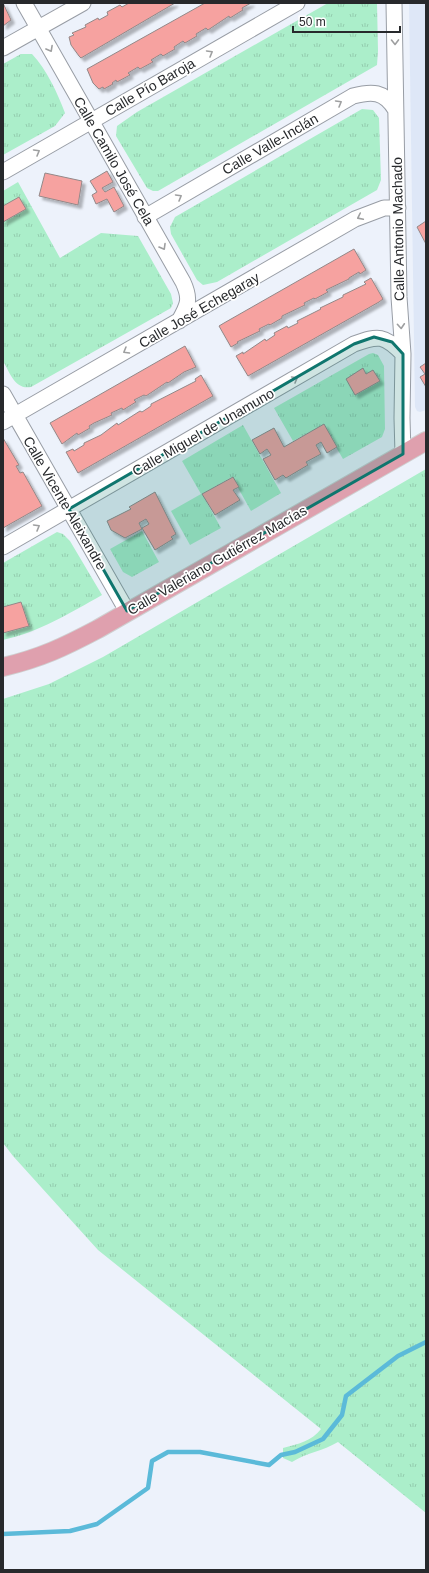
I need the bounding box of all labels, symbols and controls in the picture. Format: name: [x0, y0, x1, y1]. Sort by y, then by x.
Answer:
scale bar: [293, 8, 400, 34]
text: 50 m: [299, 15, 326, 29]
one-way arrow: [390, 39, 399, 45]
one-way arrow: [46, 45, 53, 52]
one-way arrow: [206, 50, 213, 57]
street label: Calle Pío Baroja: [102, 55, 198, 119]
street label: Calle Camilo José Cela: [71, 94, 157, 228]
one-way arrow: [335, 101, 343, 108]
street label: Calle Valle-Inclán: [219, 110, 321, 178]
one-way arrow: [33, 150, 40, 157]
street label: Calle Antonio Machado: [389, 157, 407, 301]
one-way arrow: [175, 195, 182, 202]
one-way arrow: [357, 212, 365, 220]
one-way arrow: [158, 243, 165, 250]
street label: Calle José Echegaray: [136, 269, 262, 351]
one-way arrow: [397, 323, 406, 329]
one-way arrow: [123, 347, 130, 354]
one-way arrow: [291, 376, 298, 383]
street label: Calle Miguel de Unamuno: [129, 385, 277, 479]
street label: Calle Vicente Aleixandre: [20, 433, 110, 573]
street label: Calle Valeriano Gutiérrez Macías: [124, 502, 310, 618]
one-way arrow: [33, 525, 40, 532]

